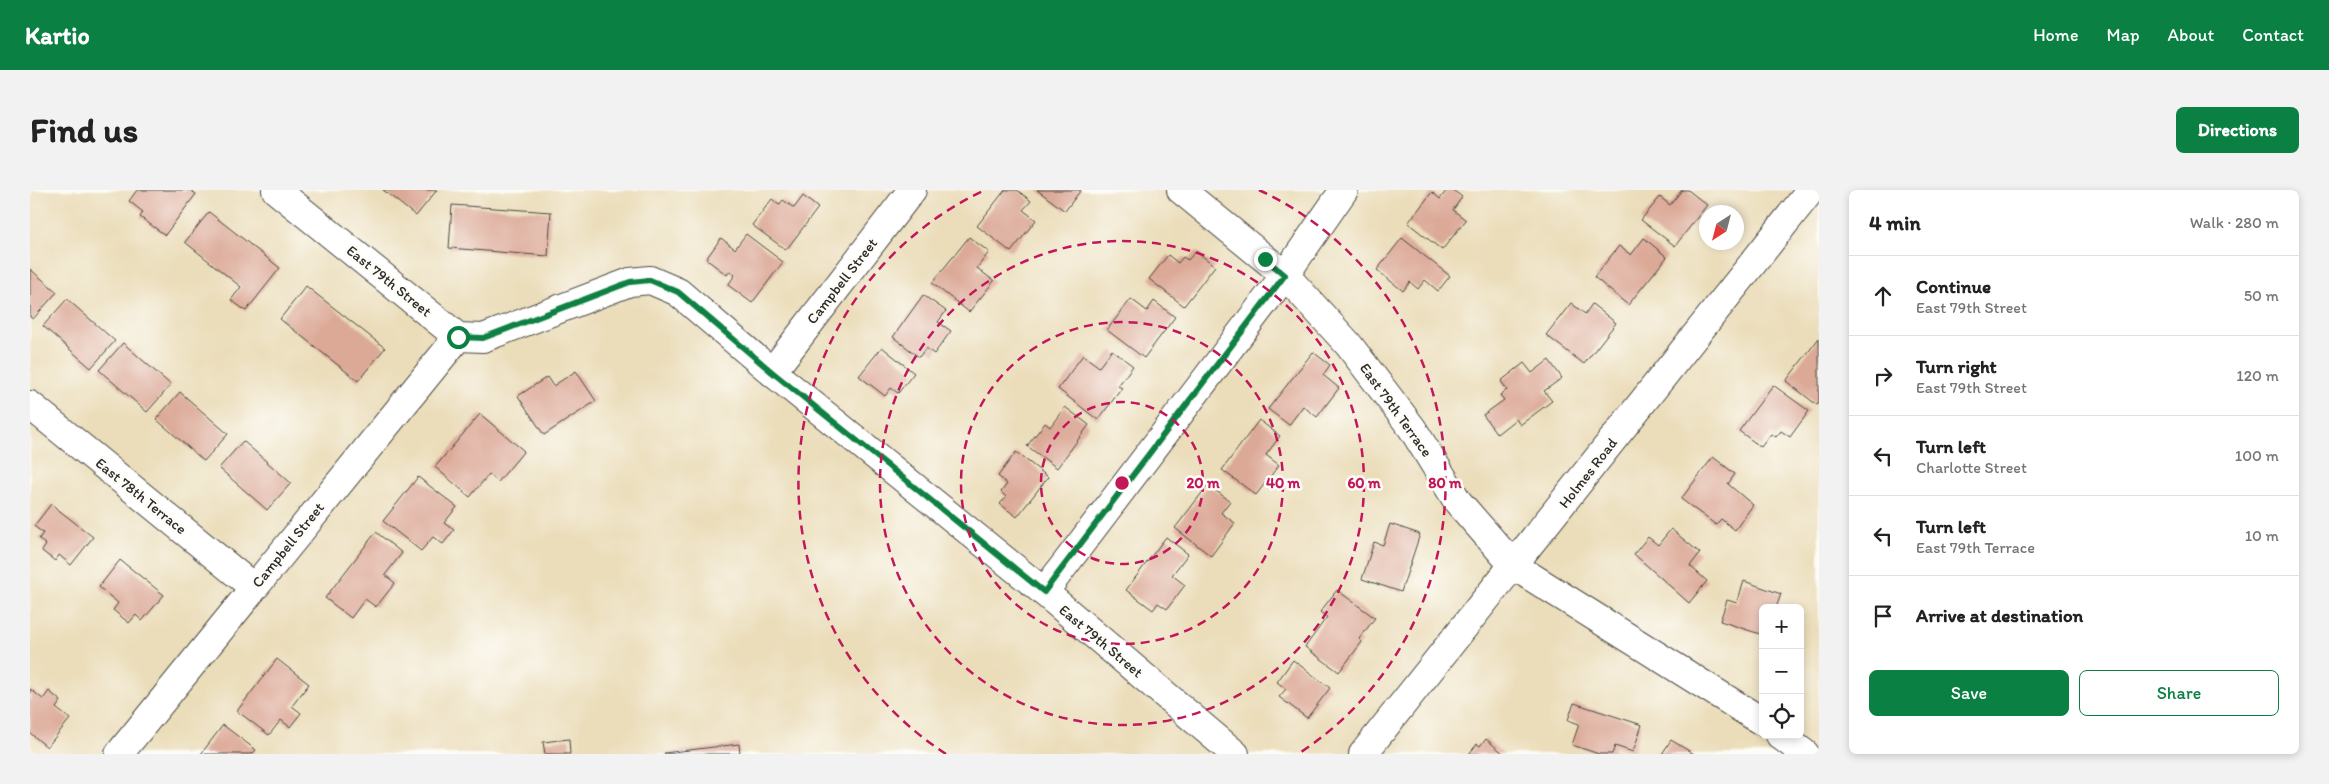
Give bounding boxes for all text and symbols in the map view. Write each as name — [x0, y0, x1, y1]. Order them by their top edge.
text: Kartio — [25, 21, 90, 50]
text: Home — [2033, 24, 2079, 46]
text: Map — [2107, 24, 2140, 46]
text: About — [2168, 24, 2214, 46]
text: Contact — [2242, 24, 2304, 46]
button: Directions — [2176, 107, 2299, 153]
text: Find us — [30, 109, 138, 151]
north arrow — [1699, 205, 1744, 250]
text: 4 min — [1869, 210, 1921, 235]
text: Walk · 280 m — [2190, 213, 2279, 232]
street label: Campbell Street — [803, 234, 881, 328]
street label: East 79th Street — [343, 241, 435, 321]
route end — [1254, 248, 1277, 271]
text: Continue — [1916, 275, 1991, 298]
icon: ahead — [1869, 282, 1897, 310]
text: 50 m — [2244, 286, 2279, 305]
text: East 79th Street — [1916, 298, 2027, 317]
route start — [447, 326, 470, 349]
text: Turn right — [1916, 355, 1997, 378]
street label: East 79th Terrace — [1356, 360, 1436, 460]
icon: right — [1869, 362, 1897, 390]
text: 120 m — [2236, 366, 2279, 385]
text: East 79th Street — [1916, 378, 2027, 397]
street label: Holmes Road — [1555, 434, 1622, 512]
text: Turn left — [1916, 435, 1986, 458]
icon: left — [1869, 442, 1897, 470]
text: 100 m — [2235, 446, 2279, 465]
street label: East 78th Terrace — [92, 454, 190, 538]
text: Charlotte Street — [1916, 458, 2027, 477]
centre of rings — [1113, 474, 1131, 492]
text: 20 m — [1186, 474, 1220, 492]
text: 40 m — [1266, 474, 1301, 492]
text: 60 m — [1347, 474, 1381, 492]
text: 80 m — [1428, 474, 1462, 492]
street label: Campbell Street — [248, 499, 328, 591]
text: Turn left — [1916, 515, 1986, 538]
icon: left — [1869, 522, 1897, 550]
text: 10 m — [2245, 526, 2279, 545]
text: East 79th Terrace — [1916, 538, 2035, 557]
street label: East 79th Street — [1055, 601, 1147, 682]
icon: arrive — [1869, 602, 1897, 630]
map controls — [1759, 604, 1804, 739]
button: + — [1759, 604, 1804, 649]
text: Arrive at destination — [1916, 604, 2083, 627]
button: − — [1759, 649, 1804, 694]
button: Save — [1869, 670, 2069, 716]
button: Share — [2079, 670, 2279, 716]
button: locate — [1759, 694, 1804, 739]

